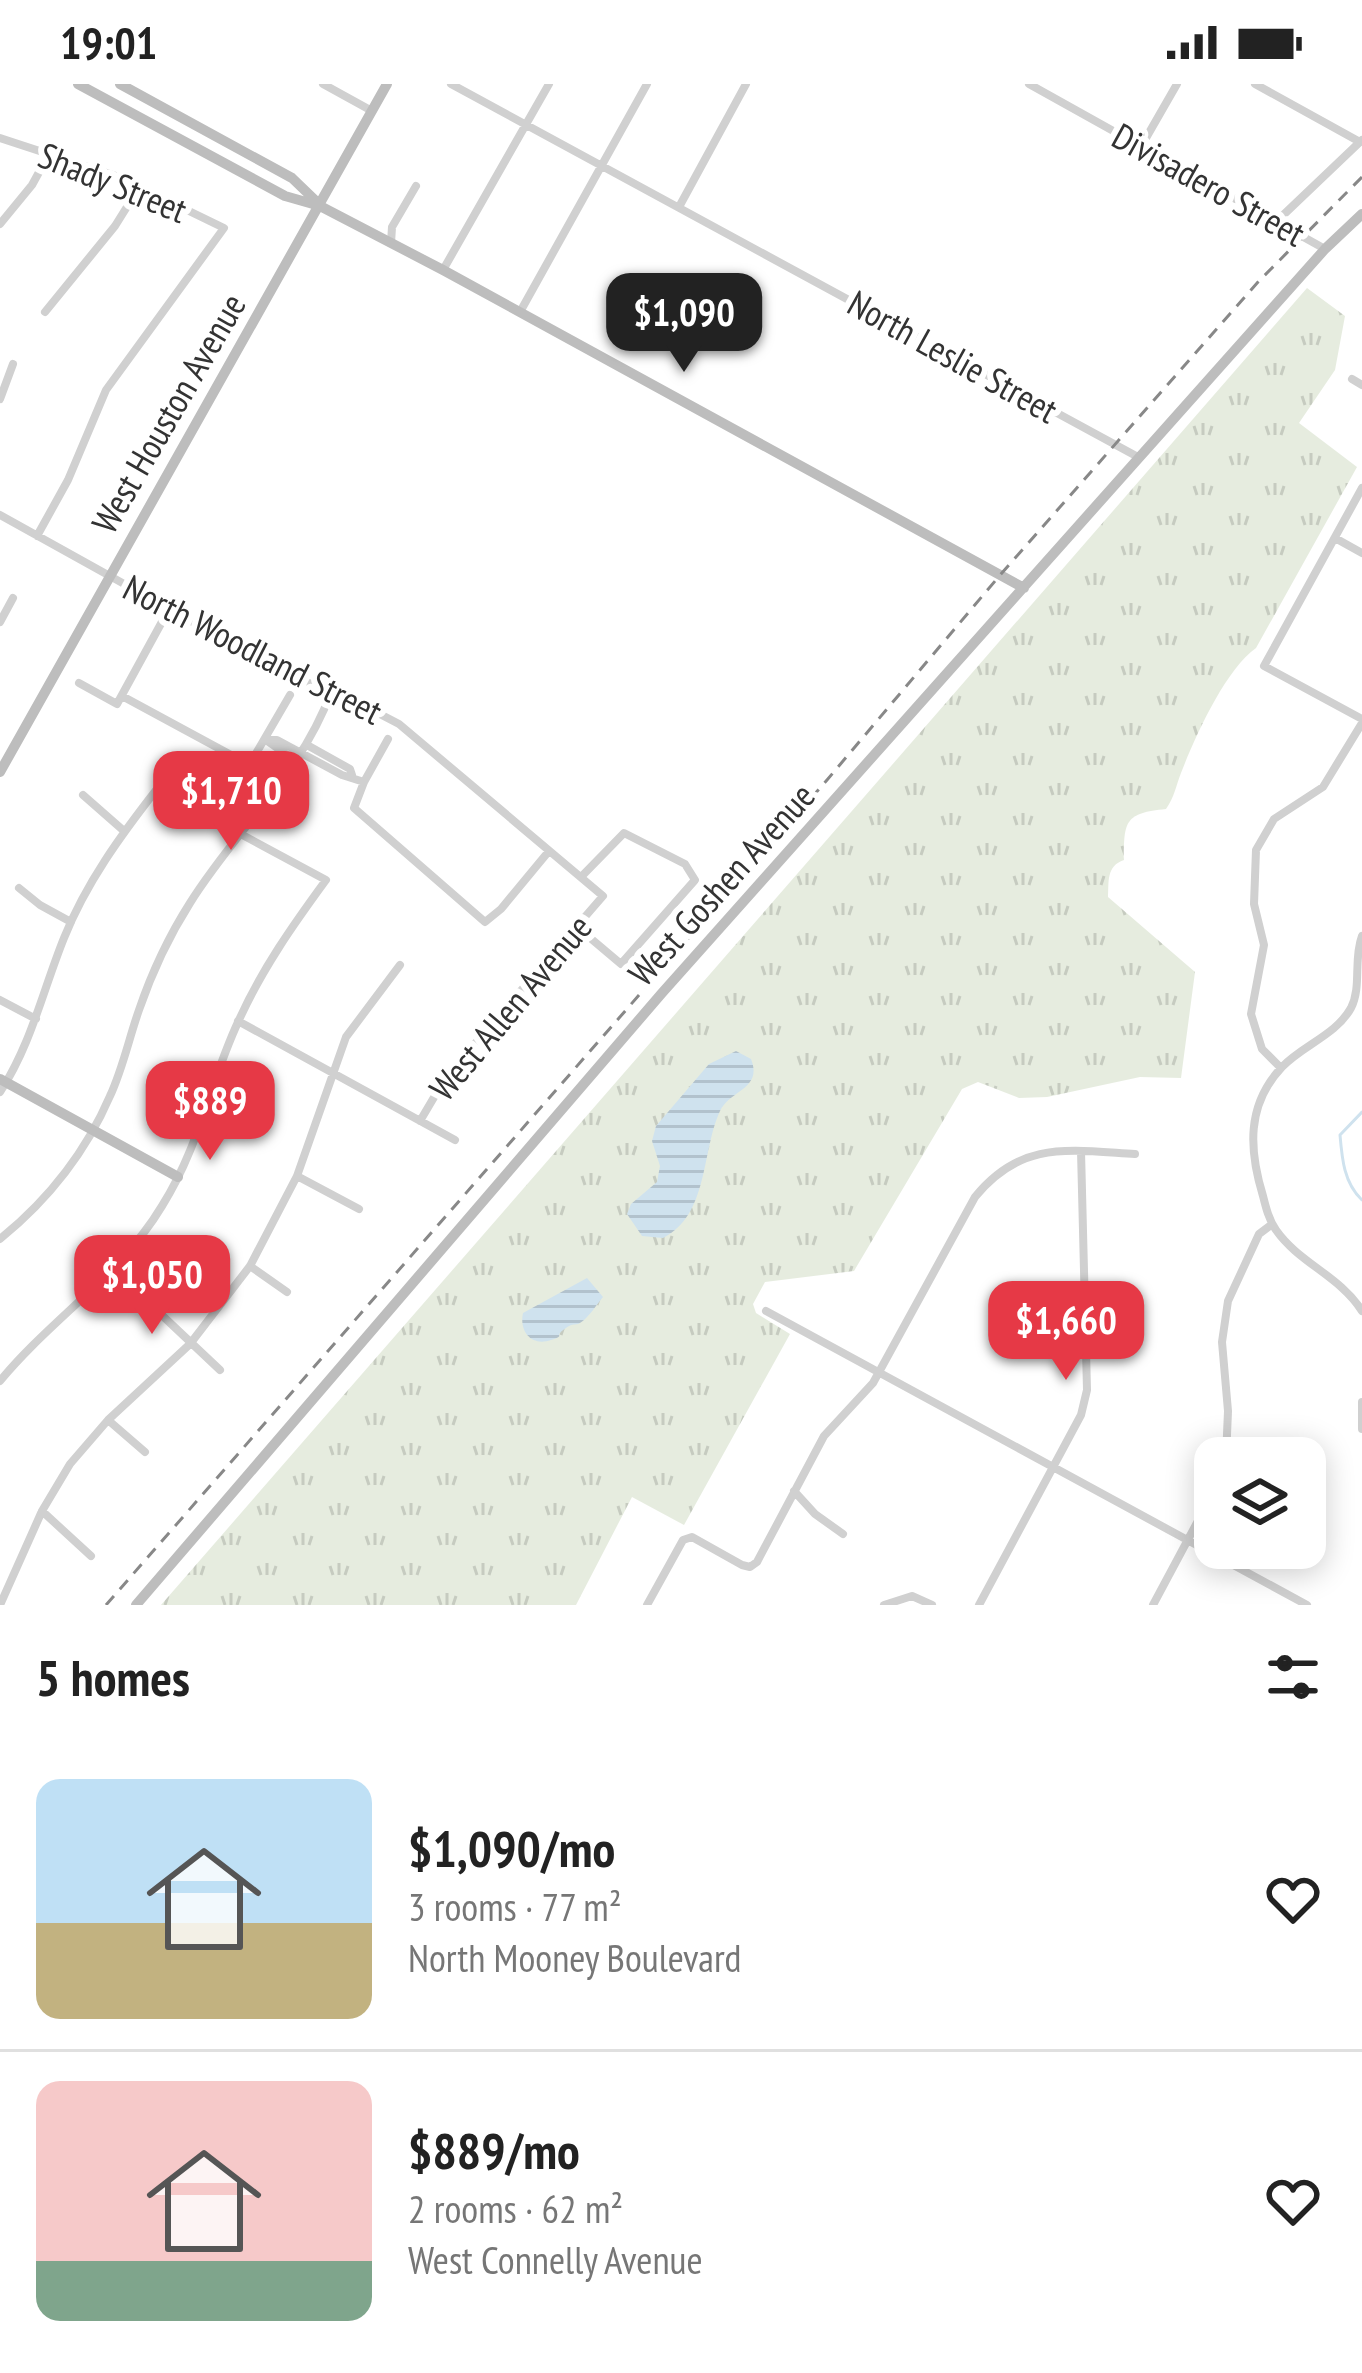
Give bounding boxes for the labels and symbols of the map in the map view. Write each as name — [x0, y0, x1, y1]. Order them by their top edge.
street label: Divisadero Street — [1104, 112, 1314, 256]
street label: Shady Street — [32, 131, 194, 233]
pin: $1,090 — [586, 273, 782, 375]
street label: North Leslie Street — [840, 279, 1066, 433]
street label: West Houston Avenue — [80, 285, 256, 541]
street label: North Woodland Street — [116, 564, 390, 735]
pin: $1,710 — [133, 751, 329, 853]
street label: West Goshen Avenue — [618, 773, 824, 995]
street label: West Allen Avenue — [418, 904, 602, 1110]
pin: $889 — [139, 1061, 281, 1163]
pin: $1,050 — [54, 1235, 250, 1337]
pin: $1,660 — [968, 1281, 1164, 1383]

